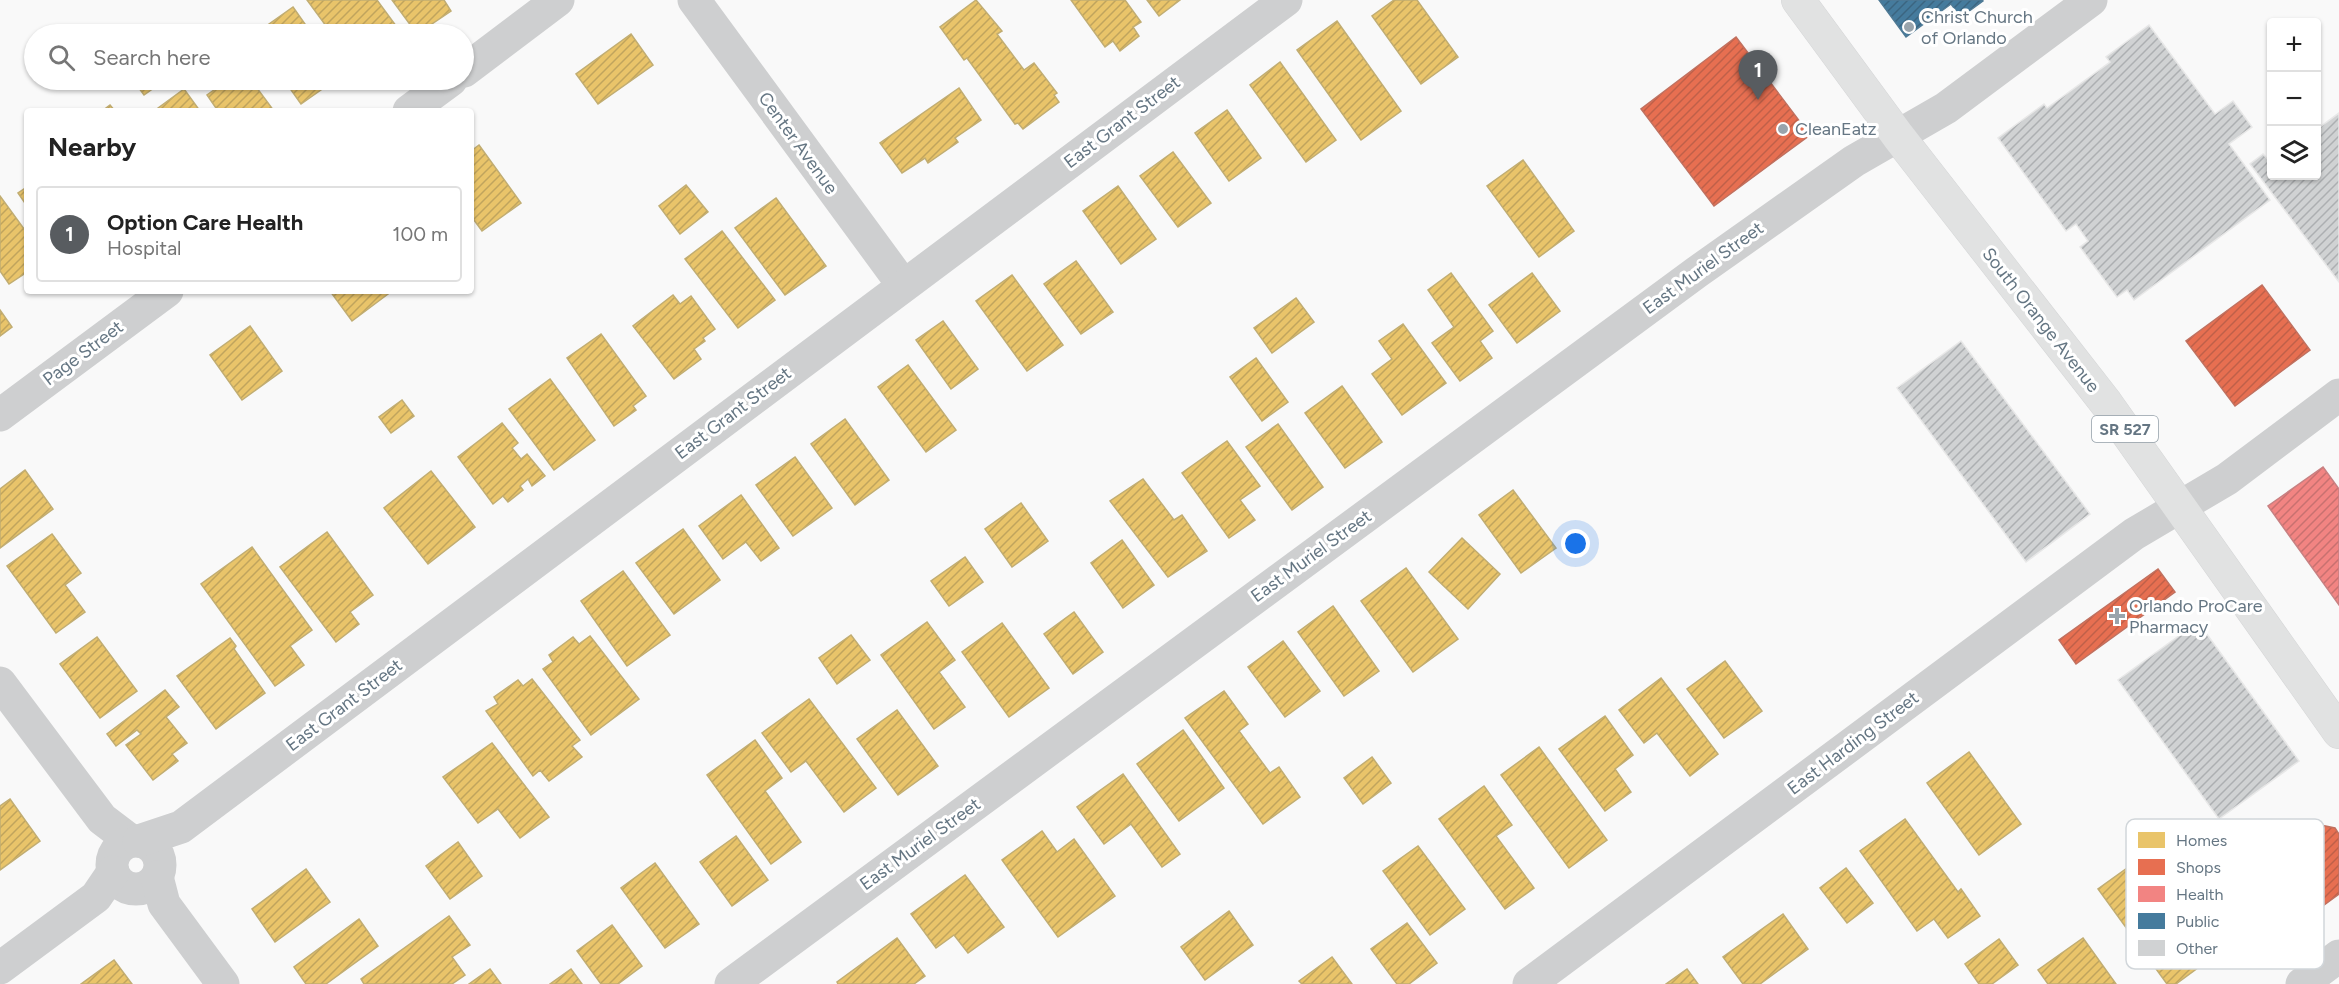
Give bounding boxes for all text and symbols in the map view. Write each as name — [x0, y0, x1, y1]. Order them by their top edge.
place label: Christ Church of Orlando — [1921, 6, 2033, 49]
map controls — [2267, 18, 2321, 180]
button: + — [2267, 18, 2321, 72]
marker: Christ Church of Orlando — [1902, 20, 1916, 34]
search box — [24, 24, 474, 90]
icon: search — [45, 41, 78, 74]
text: Search here — [93, 44, 211, 71]
pin: 1 — [1738, 51, 1778, 100]
street label: East Grant Street — [1059, 71, 1185, 173]
button: − — [2267, 72, 2321, 126]
street label: Center Avenue — [754, 88, 843, 198]
place label: CleanEatz — [1795, 118, 1877, 140]
marker: CleanEatz — [1776, 122, 1790, 136]
button: layers — [2267, 126, 2321, 180]
text: Nearby — [48, 131, 136, 163]
text: Option Care Health — [107, 209, 303, 236]
street label: East Muriel Street — [1638, 217, 1768, 319]
text: 1 — [65, 222, 74, 246]
text: 100 m — [392, 222, 448, 246]
text: Hospital — [107, 236, 182, 260]
street label: South Orange Avenue — [1978, 243, 2105, 397]
street label: Page Street — [39, 316, 128, 390]
street label: East Grant Street — [670, 362, 796, 464]
road number: SR 527 — [2092, 416, 2158, 442]
street label: East Muriel Street — [1246, 505, 1376, 607]
your location — [1561, 529, 1590, 558]
place label: Orlando ProCare Pharmacy — [2129, 595, 2263, 638]
marker: Orlando ProCare Pharmacy — [2110, 609, 2124, 623]
street label: East Grant Street — [281, 654, 407, 756]
street label: East Harding Street — [1783, 686, 1923, 799]
street label: East Muriel Street — [855, 793, 985, 895]
legend — [2126, 819, 2324, 969]
text: Homes — [2176, 831, 2227, 850]
text: Shops — [2176, 858, 2221, 877]
text: Health — [2176, 885, 2223, 904]
text: Public — [2176, 912, 2220, 931]
text: Other — [2176, 939, 2218, 958]

